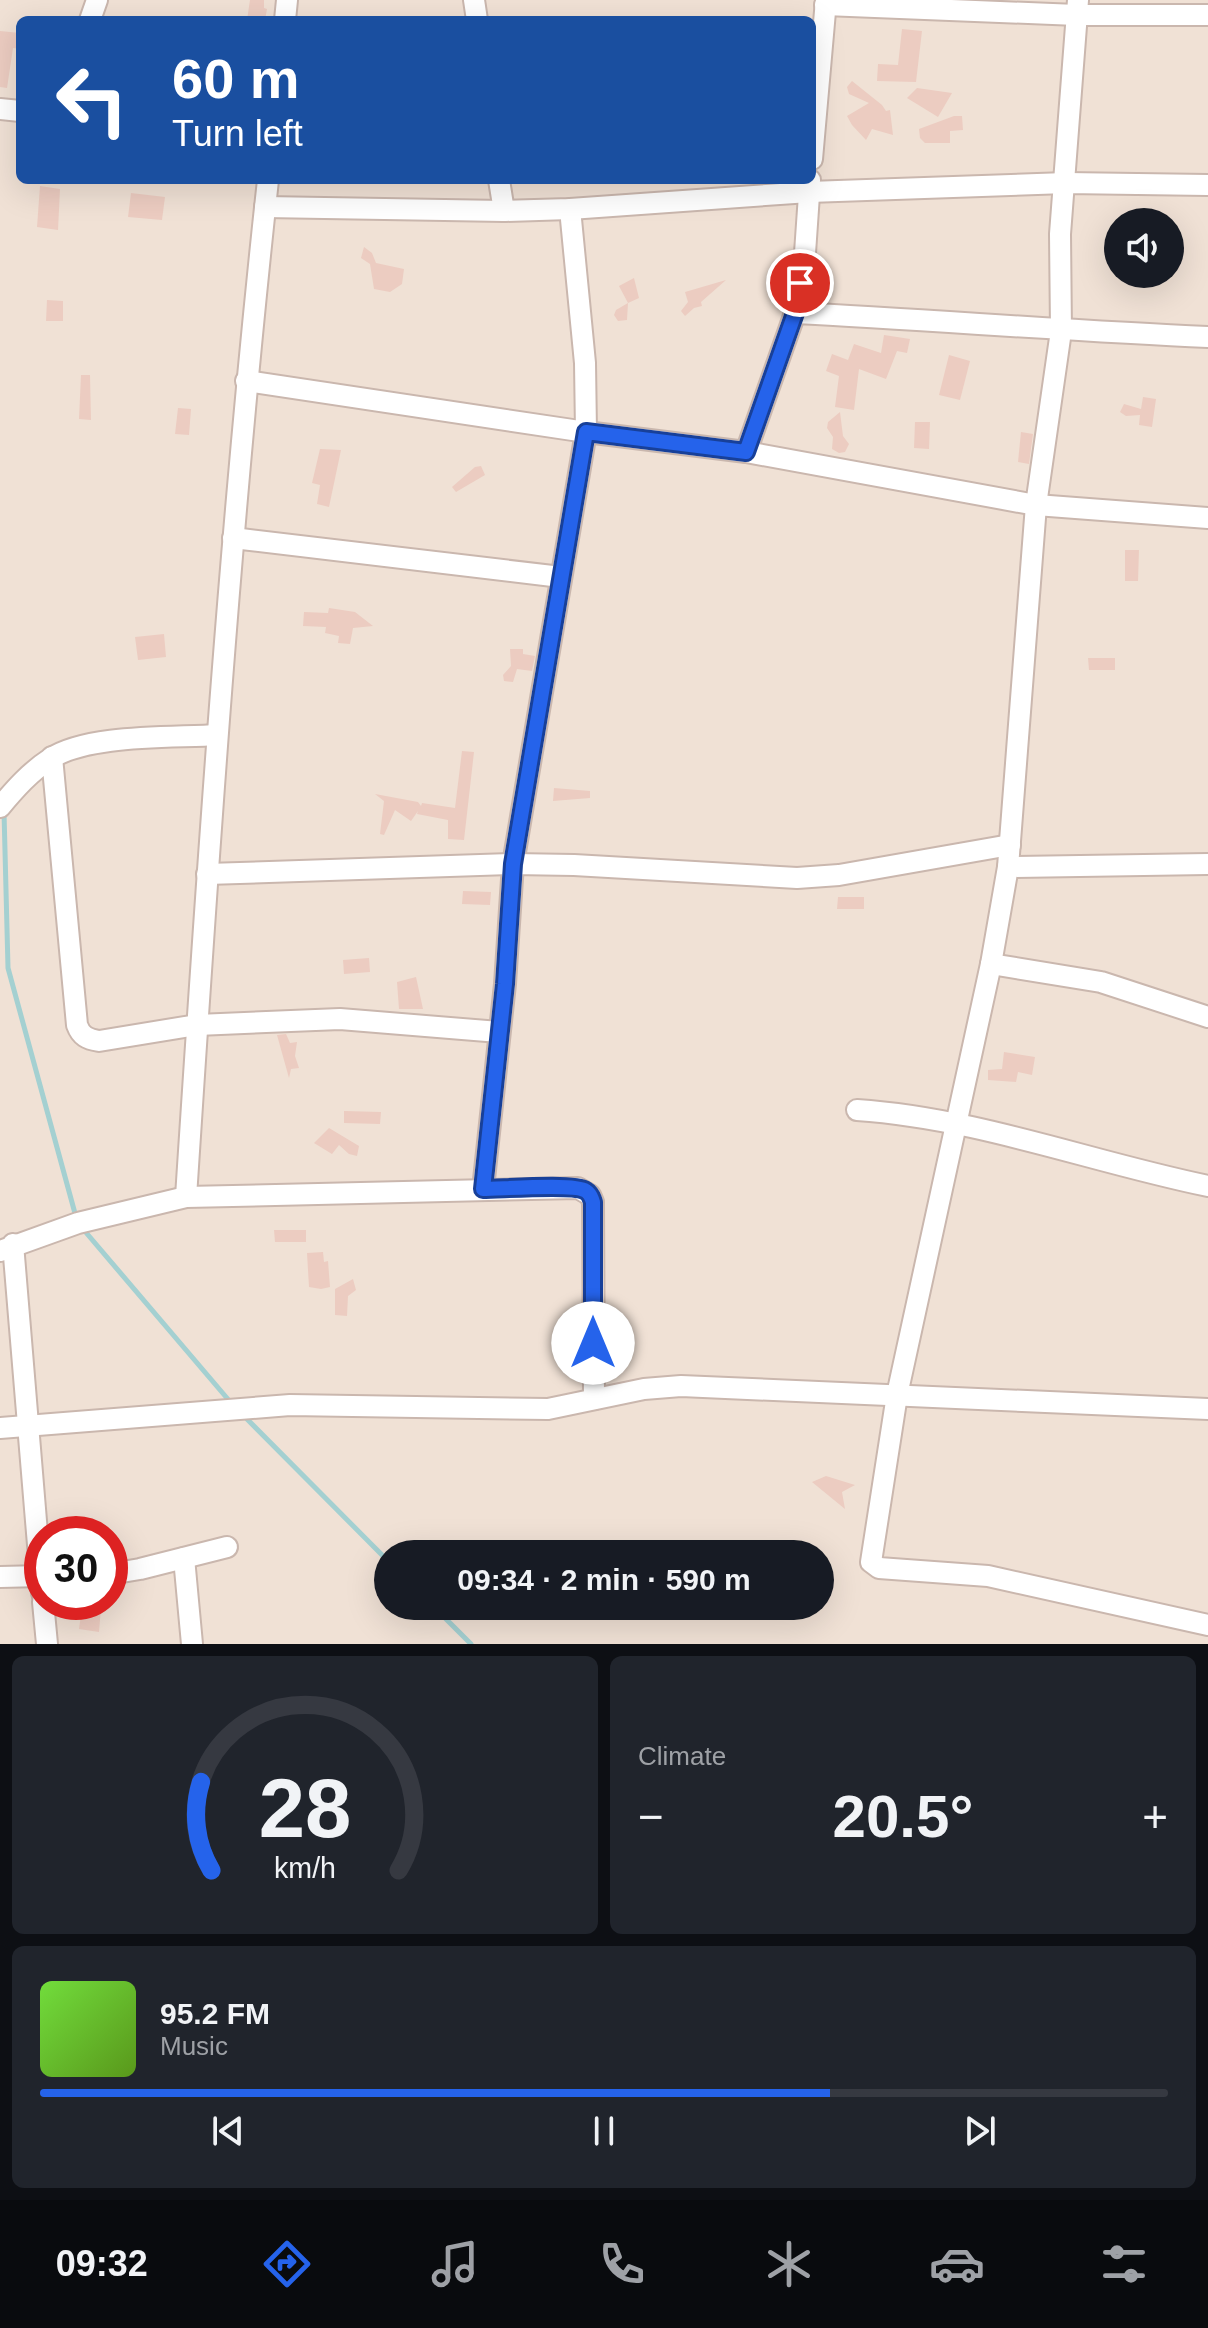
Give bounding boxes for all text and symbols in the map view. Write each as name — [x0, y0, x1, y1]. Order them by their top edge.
text: 60 m — [172, 47, 300, 110]
icon: left — [40, 48, 144, 152]
text: Turn left — [172, 113, 303, 154]
map controls — [1104, 208, 1184, 288]
button: sound — [1104, 208, 1184, 288]
pin — [766, 249, 834, 317]
icon: arrive — [778, 261, 822, 305]
position arrow — [551, 1301, 635, 1385]
speed limit sign: 30 — [24, 1516, 128, 1620]
text: 09:34 · 2 min · 590 m — [457, 1563, 751, 1596]
text: Climate — [638, 1741, 726, 1771]
text: 28 — [259, 1762, 351, 1855]
text: 20.5° — [833, 1783, 973, 1850]
text: − — [638, 1792, 664, 1841]
text: + — [1142, 1792, 1168, 1841]
text: km/h — [274, 1852, 336, 1884]
text: 95.2 FM — [160, 1997, 270, 2030]
text: Music — [160, 2031, 228, 2061]
icon: previous — [206, 2109, 250, 2153]
icon: pause — [582, 2109, 626, 2153]
icon: next — [958, 2109, 1002, 2153]
icon: directions — [259, 2236, 315, 2292]
icon: music — [427, 2236, 483, 2292]
icon: phone — [594, 2236, 650, 2292]
icon: climate — [761, 2236, 817, 2292]
icon: car — [929, 2236, 985, 2292]
icon: filters — [1096, 2236, 1152, 2292]
text: 09:32 — [56, 2243, 148, 2284]

